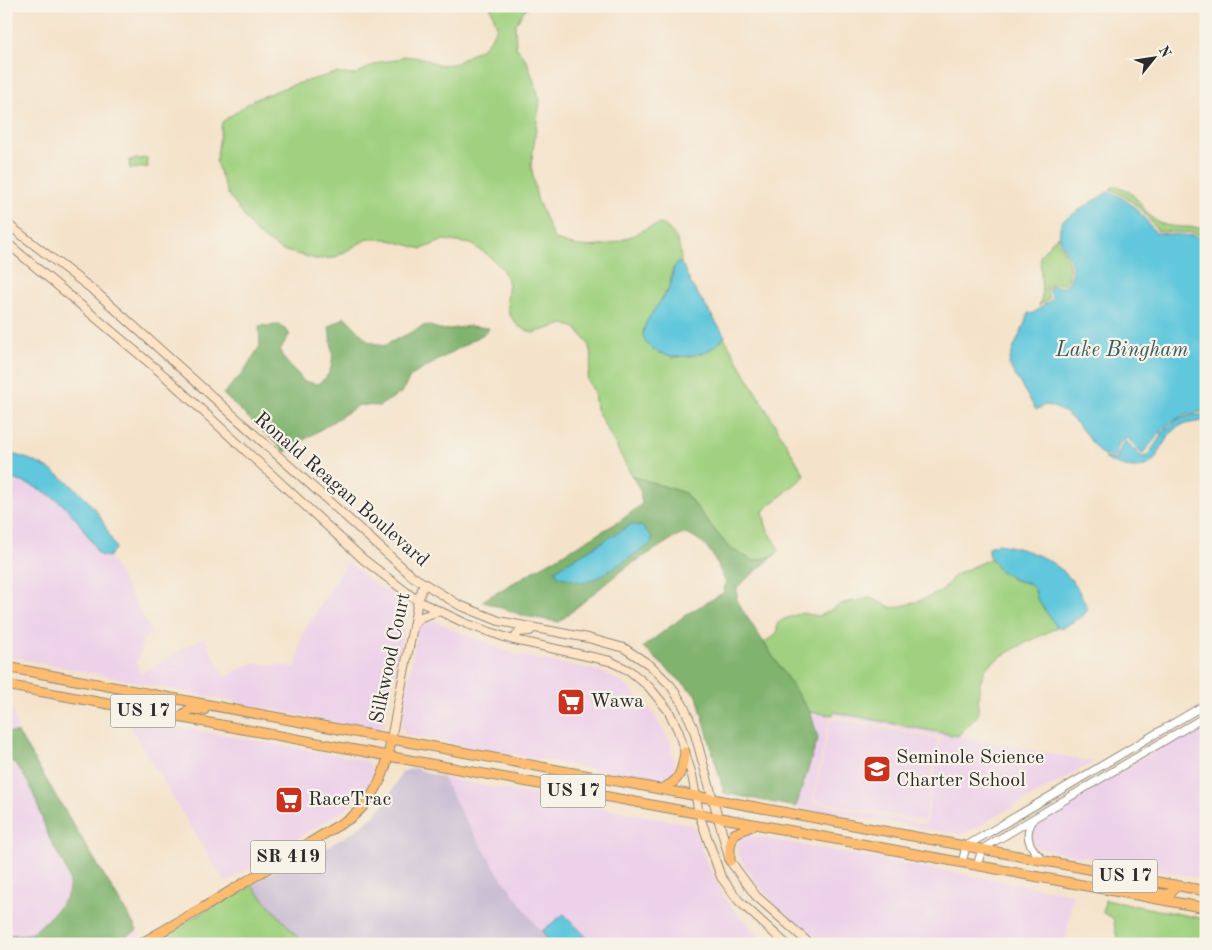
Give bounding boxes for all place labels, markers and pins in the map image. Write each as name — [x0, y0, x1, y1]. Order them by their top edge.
supermarket icon: Wawa — [556, 687, 586, 717]
place label: Wawa — [590, 692, 644, 712]
place label: Seminole Science Charter School — [896, 748, 1044, 791]
school or university icon: Seminole Science Charter School — [862, 754, 892, 784]
supermarket icon: RaceTrac — [274, 785, 304, 815]
place label: RaceTrac — [308, 790, 391, 810]

